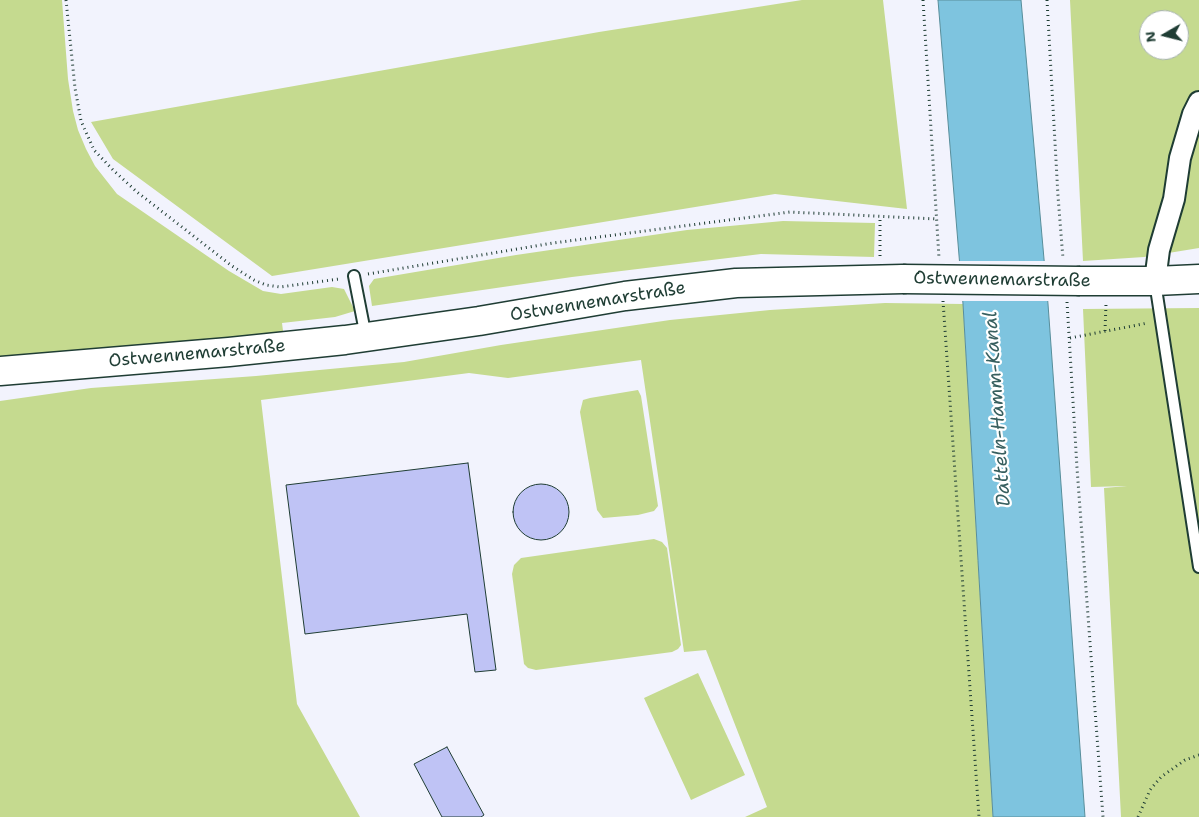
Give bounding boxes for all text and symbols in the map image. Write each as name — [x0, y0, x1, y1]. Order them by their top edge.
north arrow — [1139, 10, 1189, 60]
text: N — [1140, 30, 1160, 44]
street label: Ostwennemarstraße — [913, 268, 1091, 292]
street label: Ostwennemarstraße — [509, 277, 687, 327]
water label: Datteln-Hamm-Kanal — [980, 311, 1016, 507]
street label: Ostwennemarstraße — [108, 336, 286, 372]

